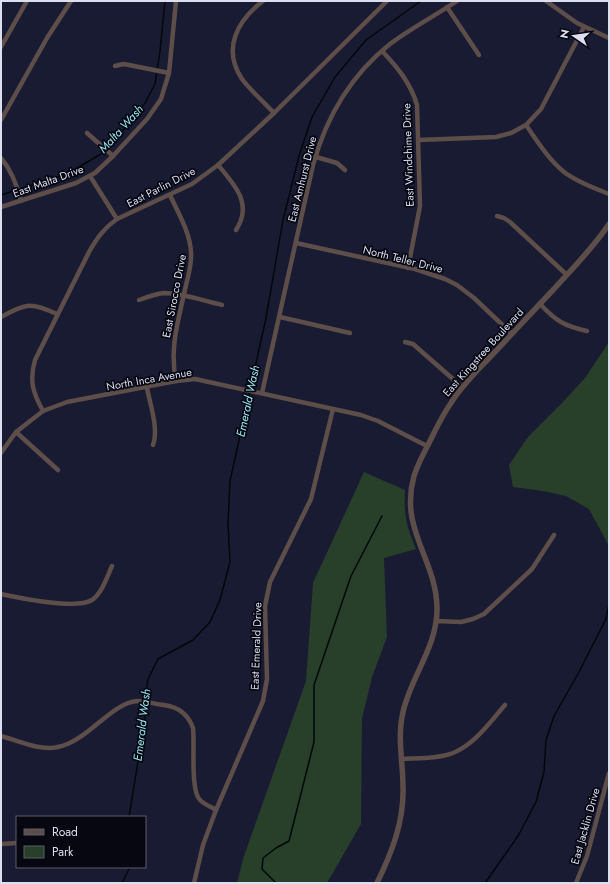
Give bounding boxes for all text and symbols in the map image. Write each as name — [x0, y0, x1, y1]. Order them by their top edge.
north arrow — [554, 16, 594, 56]
text: N — [555, 28, 573, 40]
water label: Malta Wash — [94, 101, 148, 157]
street label: East Windchime Drive — [398, 103, 418, 207]
street label: East Amhurst Drive — [284, 134, 320, 223]
street label: East Malta Drive — [10, 161, 86, 201]
street label: East Parlin Drive — [124, 163, 199, 211]
street label: North Teller Drive — [361, 241, 445, 277]
street label: East Sirocco Drive — [158, 253, 190, 339]
street label: East Kingstree Boulevard — [439, 304, 527, 400]
street label: North Inca Avenue — [105, 364, 193, 394]
water label: Emerald Wash — [232, 364, 264, 438]
street label: East Emerald Drive — [246, 602, 266, 690]
water label: Emerald Wash — [129, 688, 155, 762]
street label: East Jacklin Drive — [566, 786, 604, 866]
legend — [16, 816, 146, 868]
text: Road — [52, 823, 78, 841]
text: Park — [52, 843, 74, 861]

